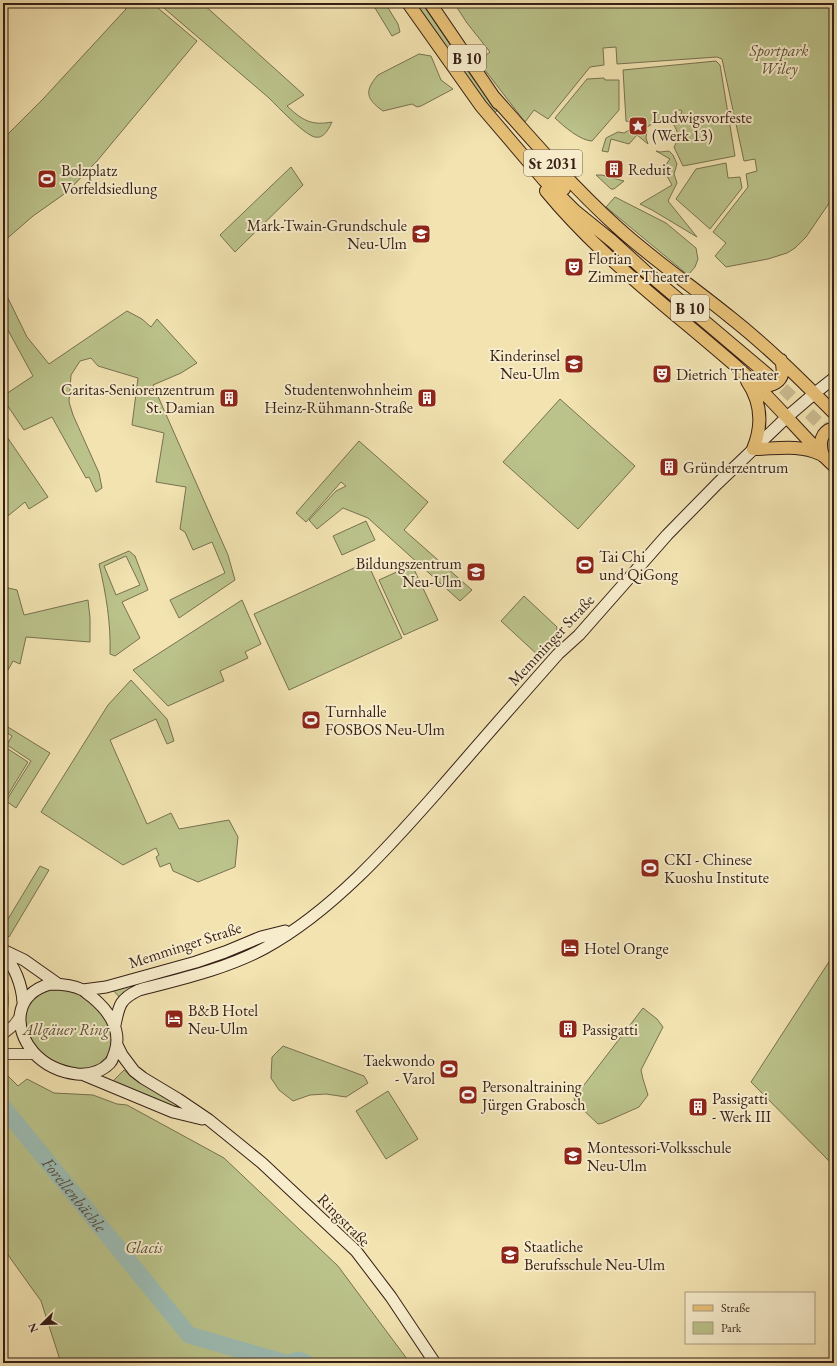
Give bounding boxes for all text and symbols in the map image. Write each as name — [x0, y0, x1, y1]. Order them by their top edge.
park label: Sportpark Wiley — [748, 40, 809, 79]
road number: B 10 — [448, 45, 486, 71]
place label: Ludwigsvorfeste (Werk 13) — [652, 107, 752, 146]
place icon: Ludwigsvorfeste (Werk 13) — [627, 115, 649, 137]
road number: St 2031 — [524, 150, 582, 176]
building icon: Reduit — [603, 158, 625, 180]
place label: Reduit — [628, 159, 671, 180]
place label: Bolzplatz Vorfeldsiedlung — [61, 160, 158, 199]
sports icon: Bolzplatz Vorfeldsiedlung — [36, 168, 58, 190]
place label: Mark-Twain-Grundschule Neu-Ulm — [247, 215, 408, 254]
school or university icon: Mark-Twain-Grundschule Neu-Ulm — [410, 223, 432, 245]
place label: Florian Zimmer Theater — [588, 248, 690, 287]
theatre icon: Florian Zimmer Theater — [563, 256, 585, 278]
road number: B 10 — [671, 295, 709, 321]
place label: Kinderinsel Neu-Ulm — [489, 345, 561, 384]
school or university icon: Kinderinsel Neu-Ulm — [563, 353, 585, 375]
theatre icon: Dietrich Theater — [651, 363, 673, 385]
place label: Dietrich Theater — [676, 364, 779, 385]
place label: Caritas-Seniorenzentrum St. Damian — [61, 379, 216, 418]
place label: Studentenwohnheim Heinz-Rühmann-Straße — [264, 379, 414, 418]
building icon: Caritas-Seniorenzentrum St. Damian — [218, 387, 240, 409]
building icon: Studentenwohnheim Heinz-Rühmann-Straße — [416, 387, 438, 409]
building icon: Gründerzentrum — [658, 456, 680, 478]
place label: Gründerzentrum — [683, 457, 789, 478]
place label: Tai Chi und QiGong — [599, 546, 679, 585]
place label: Bildungszentrum Neu-Ulm — [356, 553, 463, 592]
sports icon: Tai Chi und QiGong — [574, 554, 596, 576]
school or university icon: Bildungszentrum Neu-Ulm — [465, 561, 487, 583]
street label: Memminger Straße — [503, 590, 599, 690]
place label: Turnhalle FOSBOS Neu-Ulm — [325, 701, 445, 740]
sports icon: Turnhalle FOSBOS Neu-Ulm — [300, 709, 322, 731]
place label: CKI - Chinese Kuoshu Institute — [664, 849, 769, 888]
sports icon: CKI - Chinese Kuoshu Institute — [639, 857, 661, 879]
street label: Memminger Straße — [126, 917, 244, 973]
hotel icon: Hotel Orange — [559, 937, 581, 959]
place label: Hotel Orange — [584, 938, 669, 959]
place label: B&B Hotel Neu-Ulm — [188, 1000, 258, 1039]
hotel icon: B&B Hotel Neu-Ulm — [163, 1008, 185, 1030]
building icon: Passigatti — [557, 1018, 579, 1040]
park label: Allgäuer Ring — [22, 1019, 111, 1040]
place label: Passigatti — [582, 1019, 638, 1040]
place label: Taekwondo - Varol — [363, 1050, 435, 1089]
sports icon: Taekwondo - Varol — [438, 1058, 460, 1080]
place label: Personaltraining Jürgen Grabosch — [480, 1076, 586, 1115]
sports icon: Personaltraining Jürgen Grabosch — [457, 1084, 479, 1106]
place label: Passigatti - Werk III — [712, 1088, 772, 1127]
building icon: Passigatti - Werk III — [687, 1096, 709, 1118]
place label: Montessori-Volksschule Neu-Ulm — [587, 1137, 731, 1176]
school or university icon: Montessori-Volksschule Neu-Ulm — [562, 1145, 584, 1167]
water label: Forellenbächle — [37, 1152, 112, 1237]
street label: Ringstraße — [313, 1189, 375, 1251]
place label: Staatliche Berufsschule Neu-Ulm — [524, 1236, 666, 1275]
park label: Glacis — [125, 1237, 163, 1258]
school or university icon: Staatliche Berufsschule Neu-Ulm — [499, 1244, 521, 1266]
legend — [685, 1292, 815, 1344]
text: Straße — [721, 1300, 750, 1316]
north arrow — [22, 1304, 62, 1344]
text: Park — [721, 1320, 742, 1336]
text: N — [25, 1321, 41, 1335]

